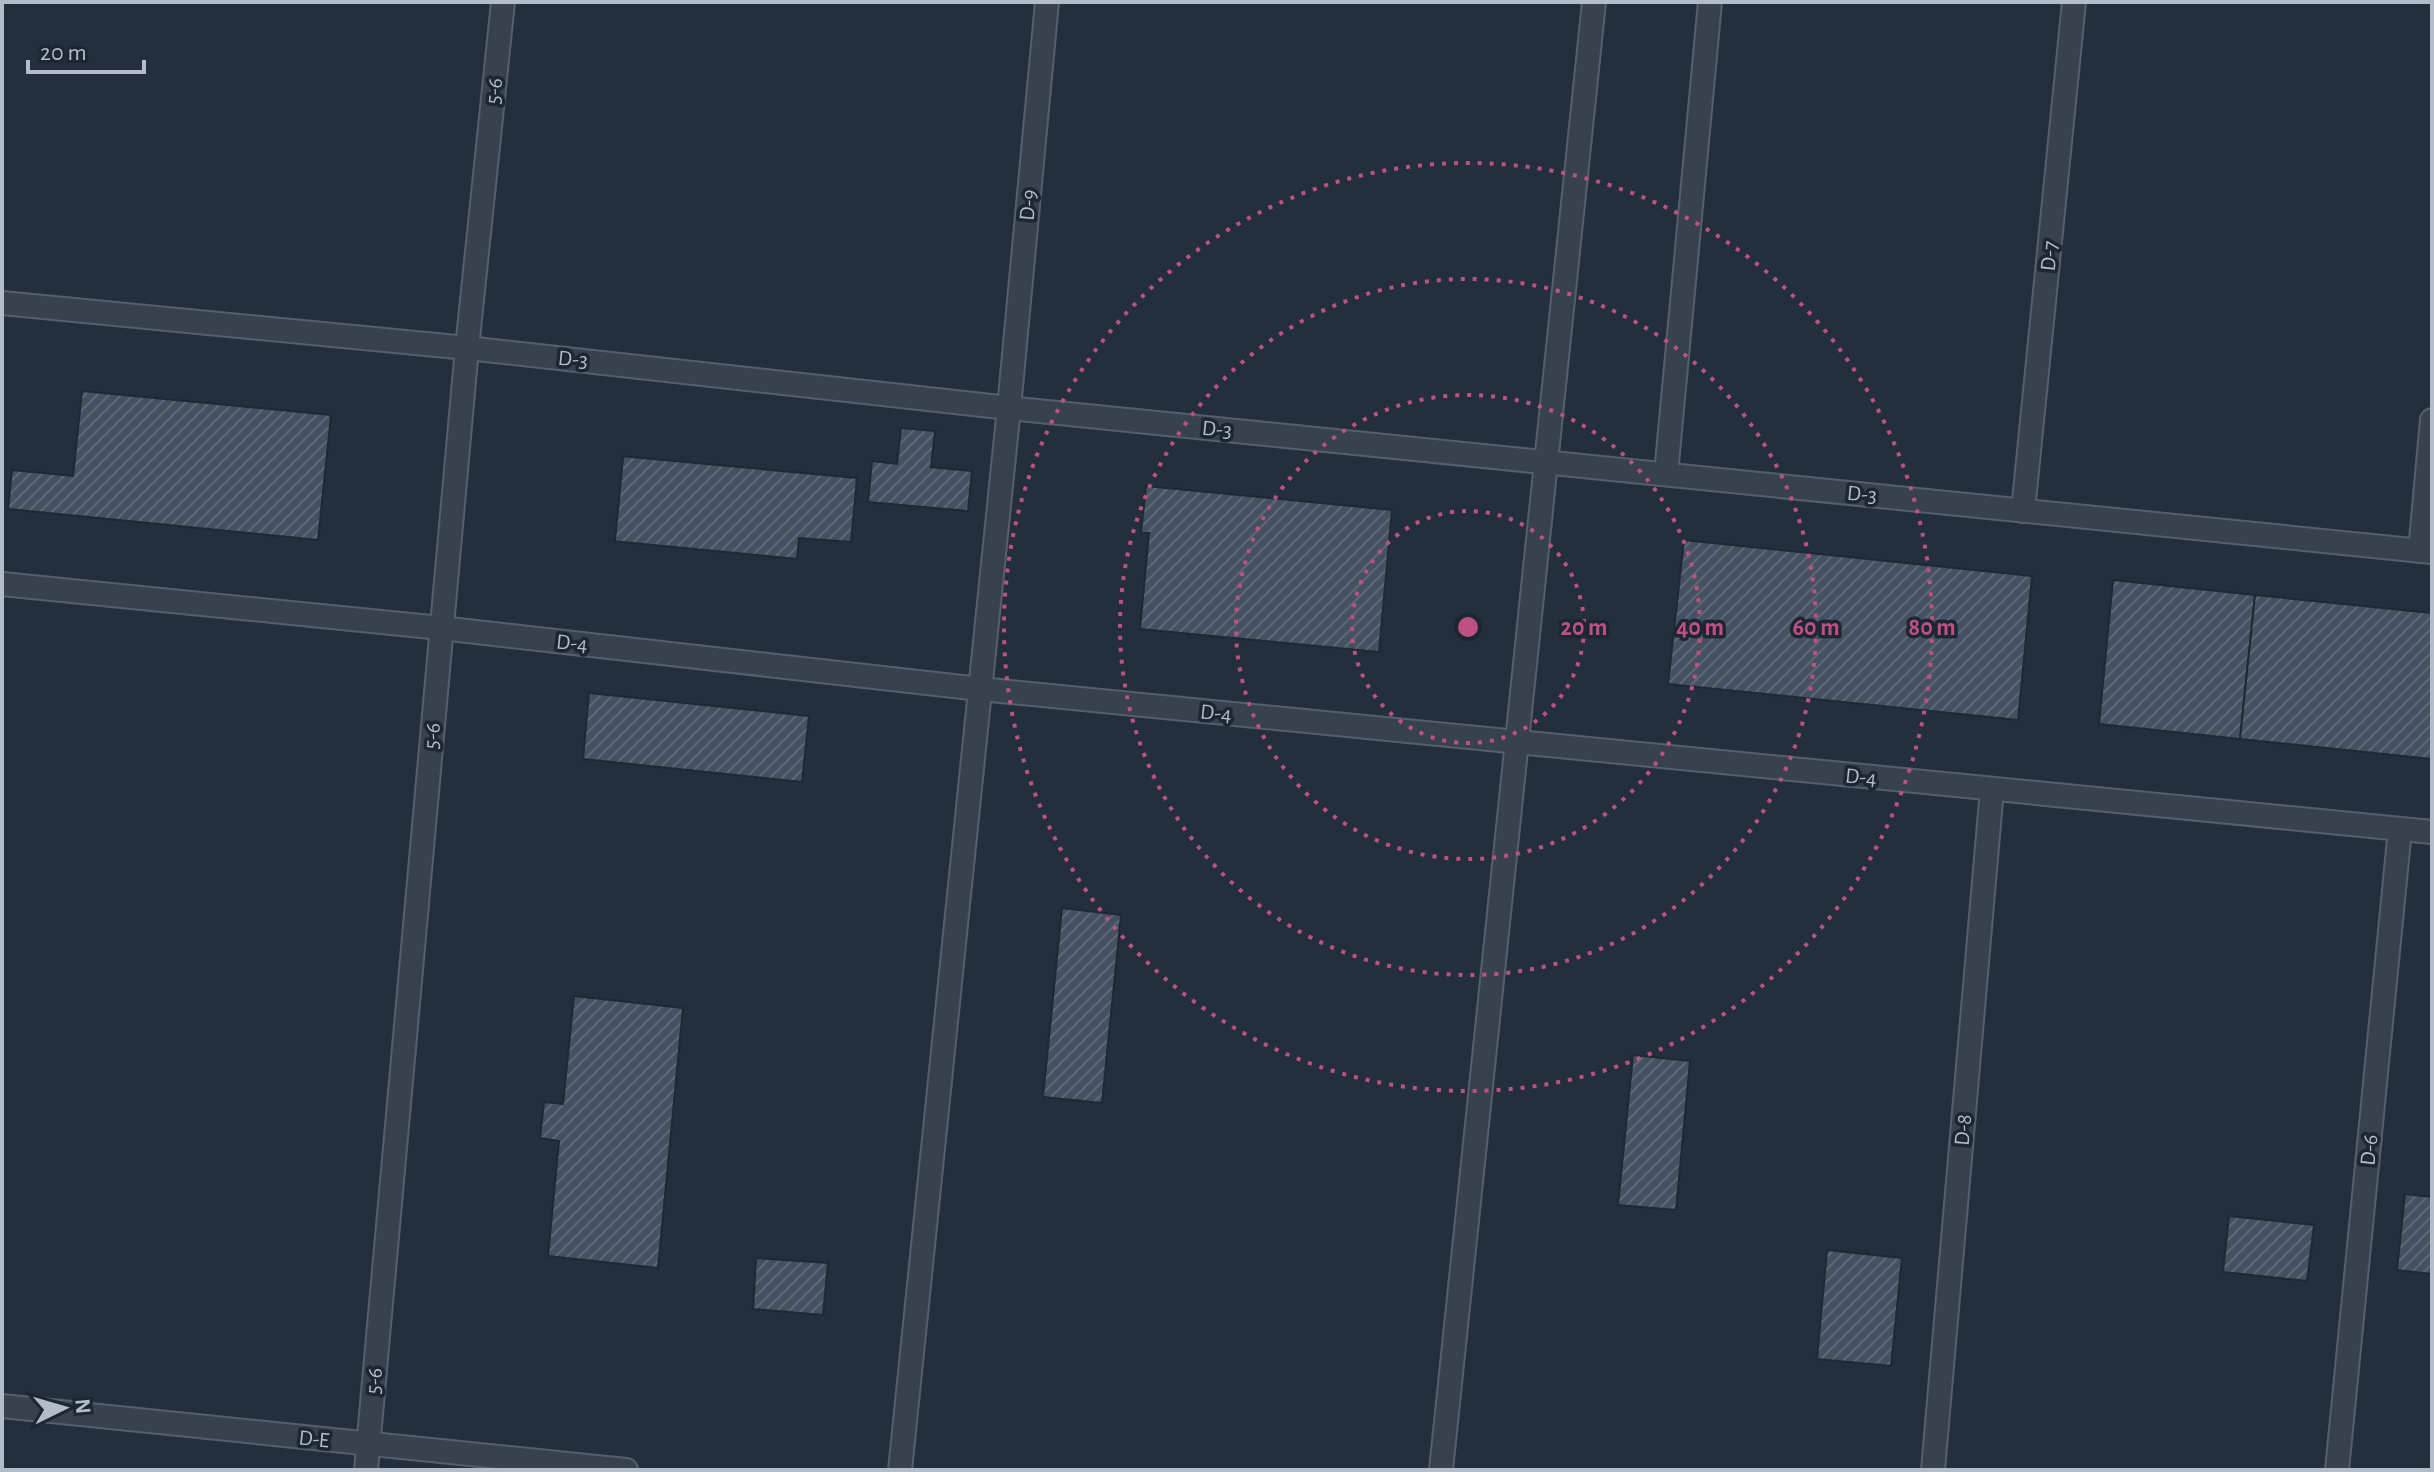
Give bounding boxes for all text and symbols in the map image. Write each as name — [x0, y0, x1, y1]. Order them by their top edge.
scale bar — [28, 24, 144, 74]
text: 20 m — [40, 41, 87, 65]
street label: 5-6 — [482, 77, 506, 105]
street label: D-9 — [1016, 188, 1040, 222]
street label: D-7 — [2036, 240, 2062, 272]
street label: D-3 — [557, 346, 589, 372]
street label: D-3 — [1201, 416, 1233, 442]
street label: D-3 — [1846, 481, 1878, 507]
centre of rings — [1454, 613, 1482, 641]
text: 20 m — [1561, 616, 1607, 640]
text: 40 m — [1676, 616, 1724, 640]
text: 60 m — [1792, 616, 1840, 640]
text: 80 m — [1908, 616, 1956, 640]
street label: D-4 — [555, 630, 589, 656]
street label: D-4 — [1199, 700, 1233, 726]
street label: 5-6 — [420, 722, 444, 750]
street label: D-4 — [1844, 764, 1878, 790]
street label: D-8 — [1951, 1113, 1975, 1147]
street label: D-6 — [2356, 1133, 2382, 1167]
street label: 5-6 — [362, 1367, 386, 1395]
north arrow — [24, 1368, 104, 1448]
text: N — [71, 1398, 95, 1415]
street label: D-E — [297, 1426, 331, 1452]

